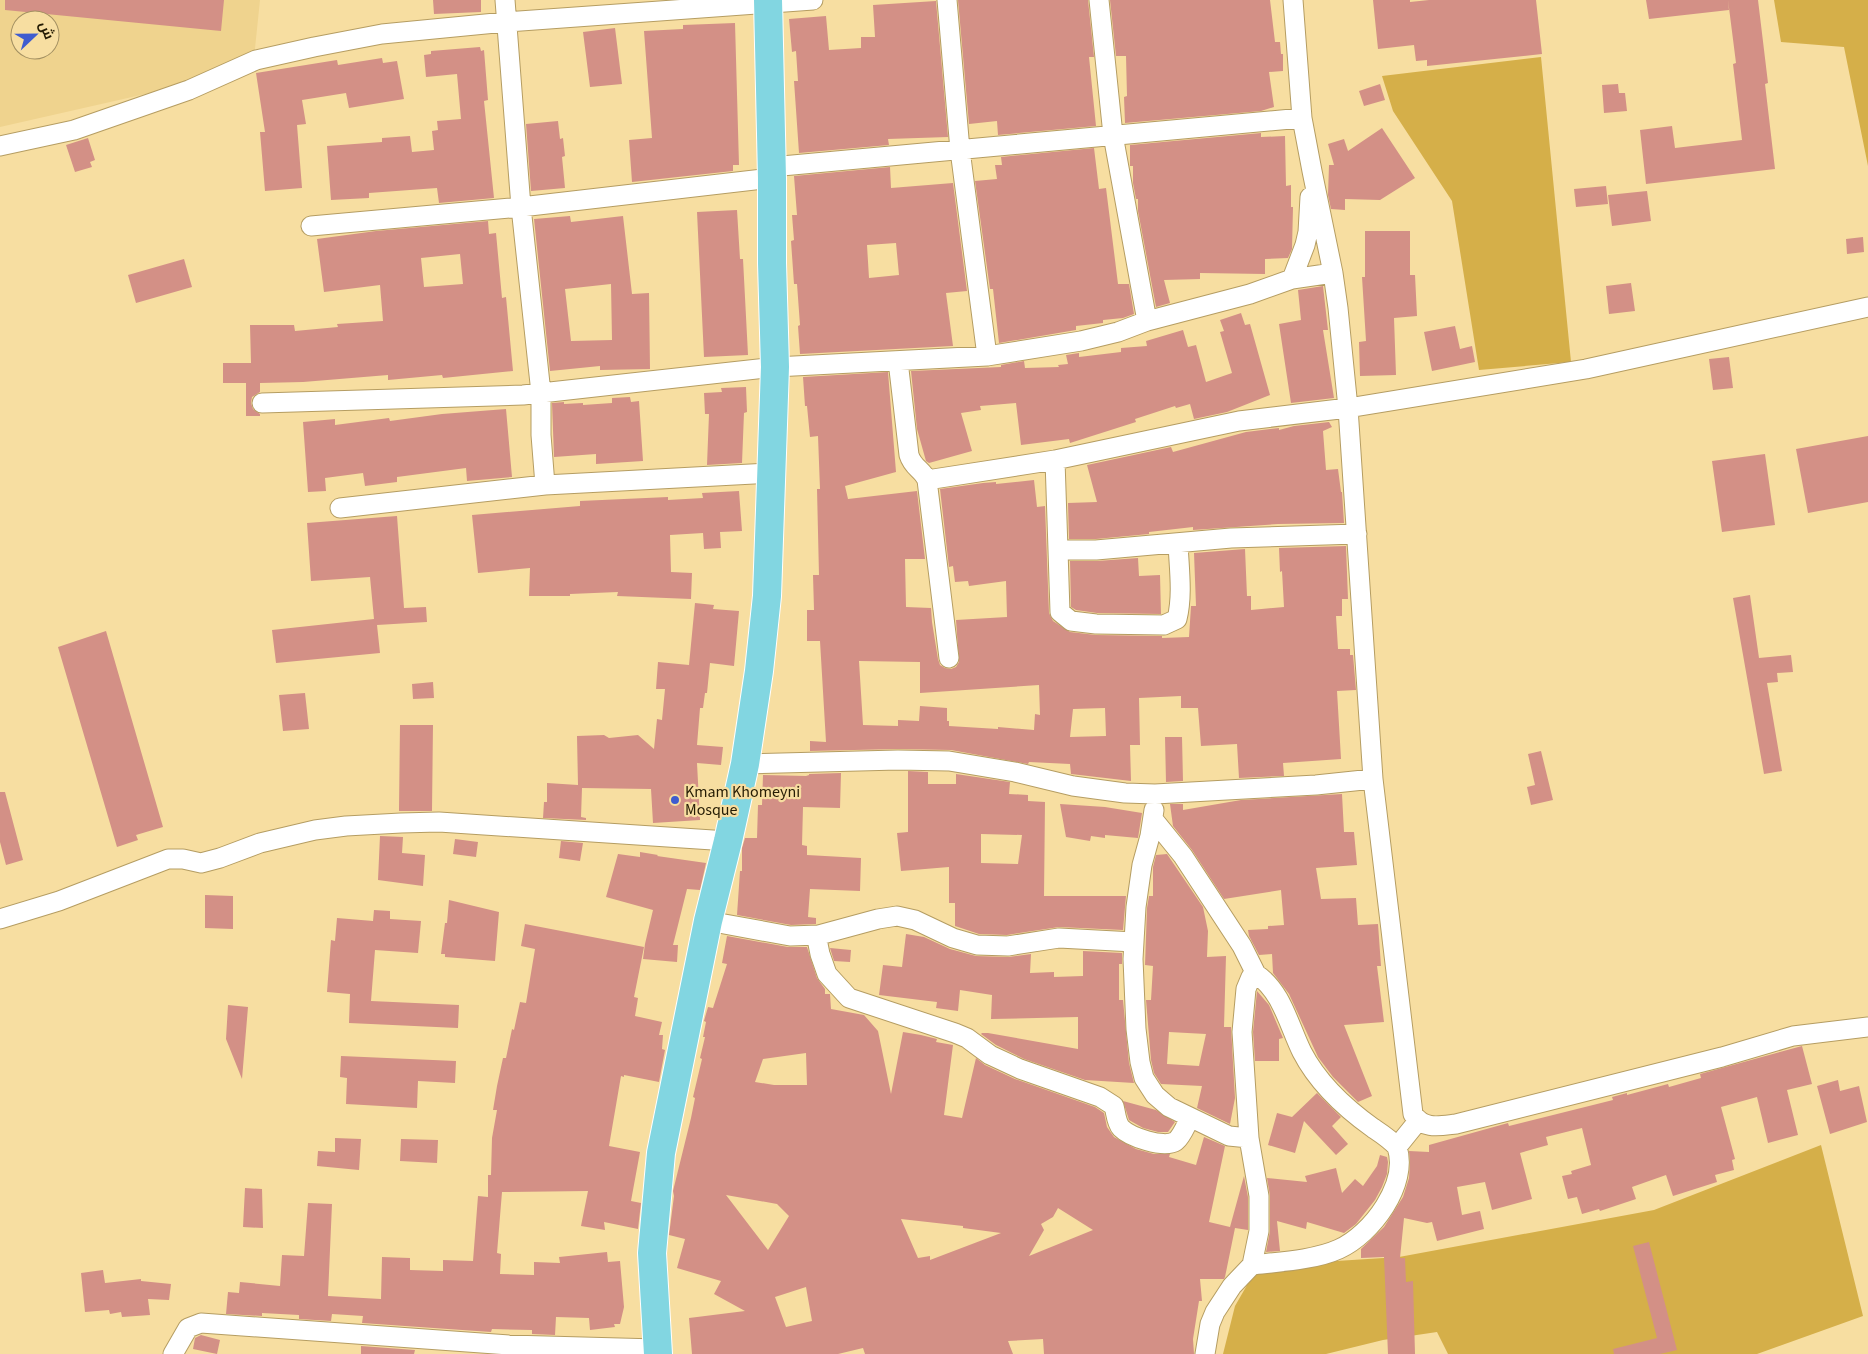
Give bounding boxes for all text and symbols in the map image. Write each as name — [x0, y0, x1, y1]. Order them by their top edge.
north arrow — [10, 10, 60, 60]
text: ش — [33, 18, 59, 43]
place label: Kmam Khomeyni Mosque — [685, 781, 800, 821]
marker: Kmam Khomeyni Mosque — [669, 794, 681, 806]

